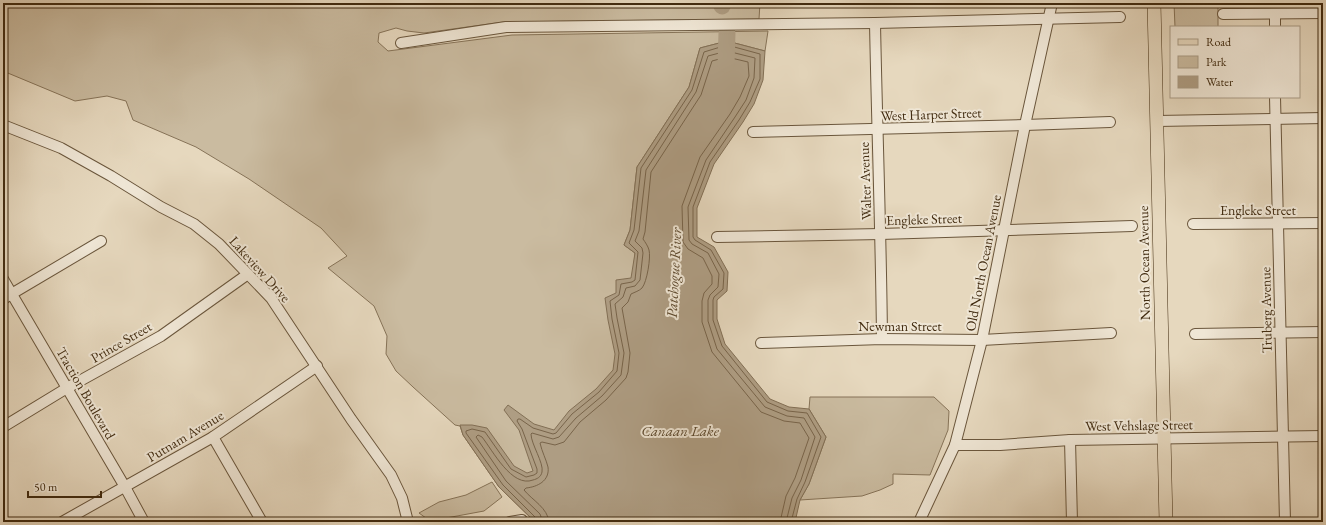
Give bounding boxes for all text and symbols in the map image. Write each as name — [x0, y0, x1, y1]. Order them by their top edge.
legend — [1170, 26, 1300, 98]
text: Road — [1206, 34, 1232, 50]
text: Park — [1206, 54, 1227, 70]
text: Water — [1206, 74, 1233, 90]
street label: West Harper Street — [880, 103, 982, 125]
street label: Walter Avenue — [855, 141, 875, 220]
street label: Old North Ocean Avenue — [961, 193, 1005, 333]
street label: Engleke Street — [1220, 201, 1296, 219]
street label: North Ocean Avenue — [1134, 205, 1154, 320]
street label: Engleke Street — [886, 209, 963, 229]
water label: Patchogue River — [662, 226, 685, 319]
street label: Lakeview Drive — [226, 232, 295, 306]
street label: Truberg Avenue — [1256, 266, 1276, 353]
street label: Prince Street — [87, 317, 155, 367]
street label: Newman Street — [858, 317, 942, 335]
street label: Traction Boulevard — [52, 344, 120, 443]
street label: Putnam Avenue — [143, 406, 227, 466]
street label: West Vehslage Street — [1085, 415, 1194, 435]
water label: Canaan Lake — [641, 421, 720, 440]
scale bar — [28, 473, 101, 499]
text: 50 m — [34, 479, 58, 495]

